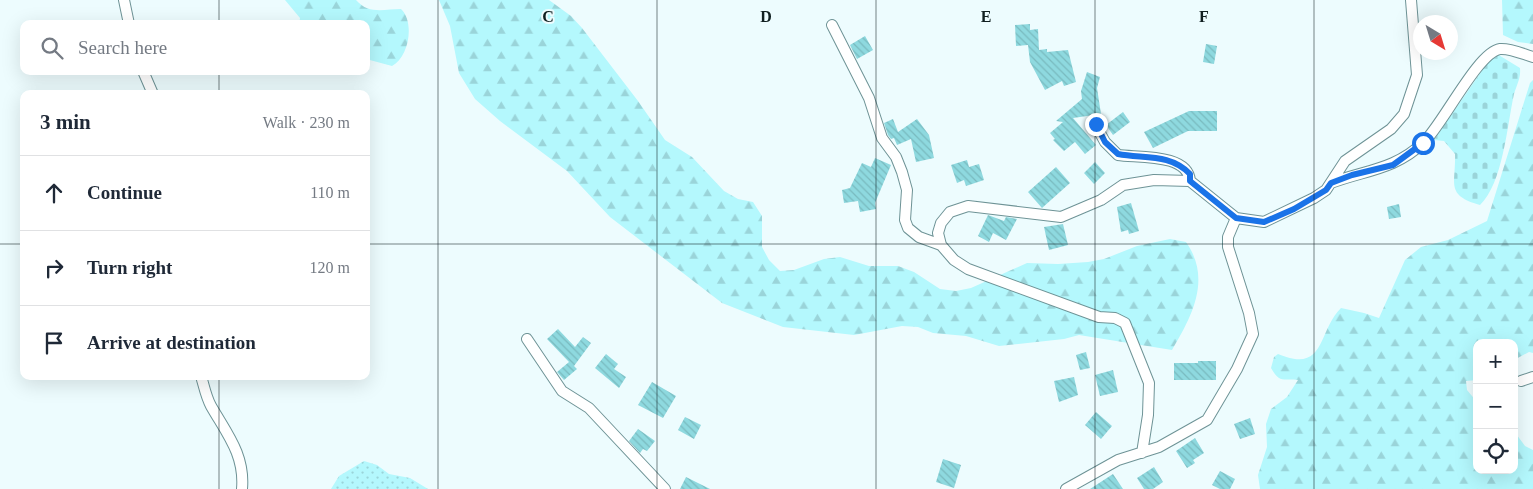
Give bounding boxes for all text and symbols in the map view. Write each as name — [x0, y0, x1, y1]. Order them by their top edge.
text: C — [542, 8, 554, 25]
text: D — [760, 8, 772, 25]
text: E — [981, 8, 991, 25]
text: F — [1199, 8, 1209, 25]
north arrow — [1413, 15, 1458, 60]
search box — [20, 20, 370, 75]
icon: search — [38, 34, 66, 62]
text: Search here — [78, 37, 167, 58]
text: 3 min — [40, 110, 91, 134]
route end — [1085, 113, 1108, 136]
text: Walk · 230 m — [263, 114, 350, 131]
route start — [1412, 132, 1435, 155]
icon: ahead — [40, 179, 68, 207]
text: Continue — [87, 182, 162, 203]
text: 110 m — [310, 184, 350, 201]
icon: right — [40, 254, 68, 282]
text: Turn right — [87, 257, 172, 278]
text: 120 m — [310, 259, 350, 276]
icon: arrive — [40, 329, 68, 357]
text: Arrive at destination — [87, 332, 256, 353]
map controls — [1473, 339, 1518, 474]
button: + — [1473, 339, 1518, 384]
button: − — [1473, 384, 1518, 429]
button: locate — [1473, 429, 1518, 474]

